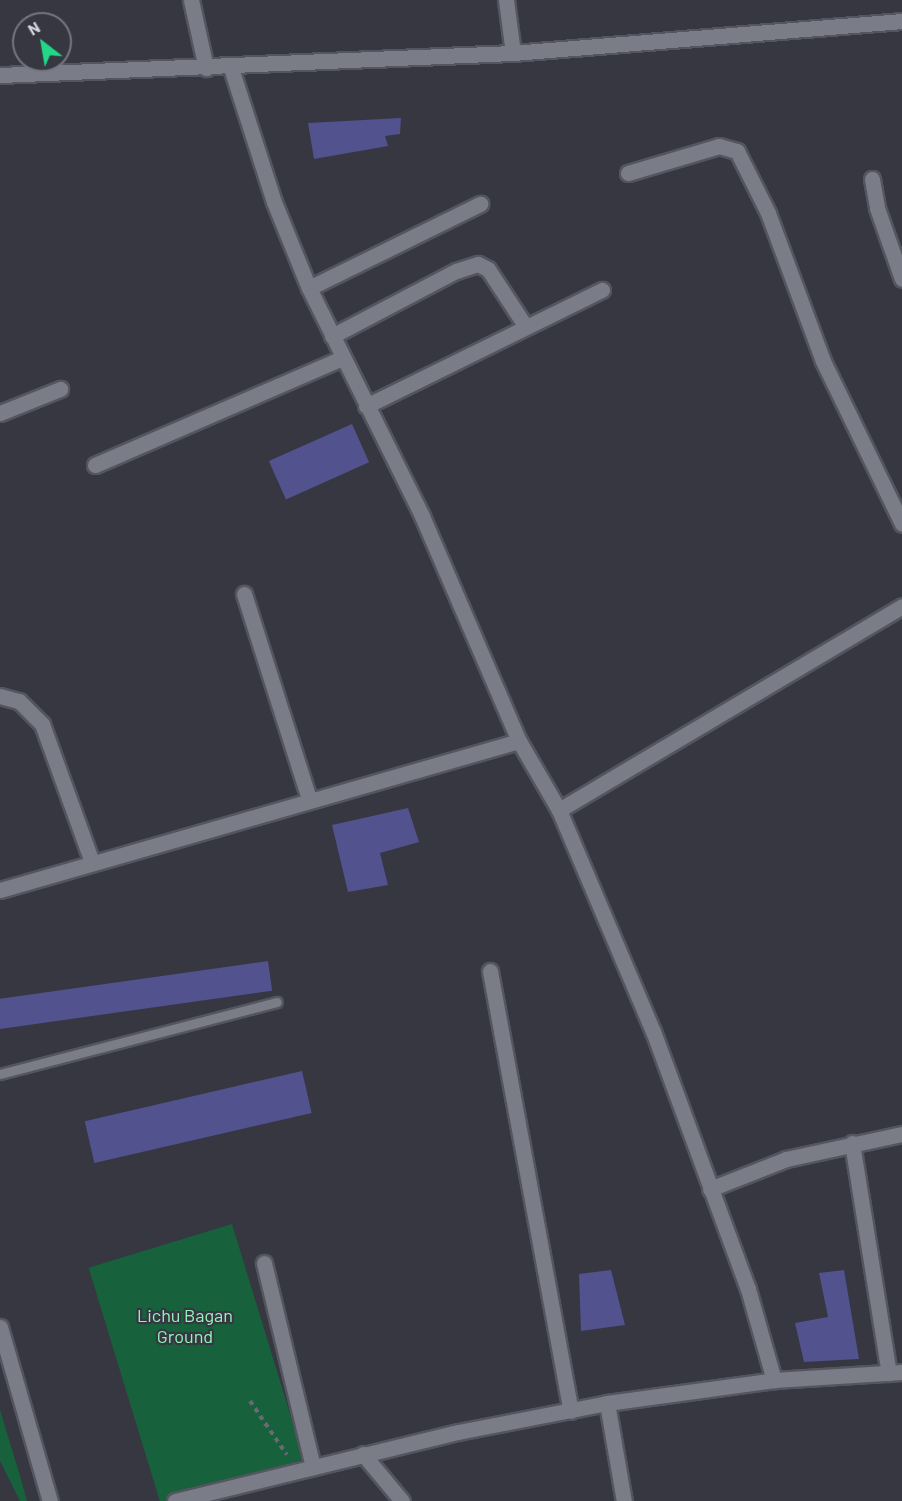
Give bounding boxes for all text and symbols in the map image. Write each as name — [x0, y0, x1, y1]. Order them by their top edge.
north arrow — [12, 12, 72, 72]
text: N — [24, 17, 43, 39]
park label: Lichu Bagan Ground — [137, 1305, 233, 1348]

